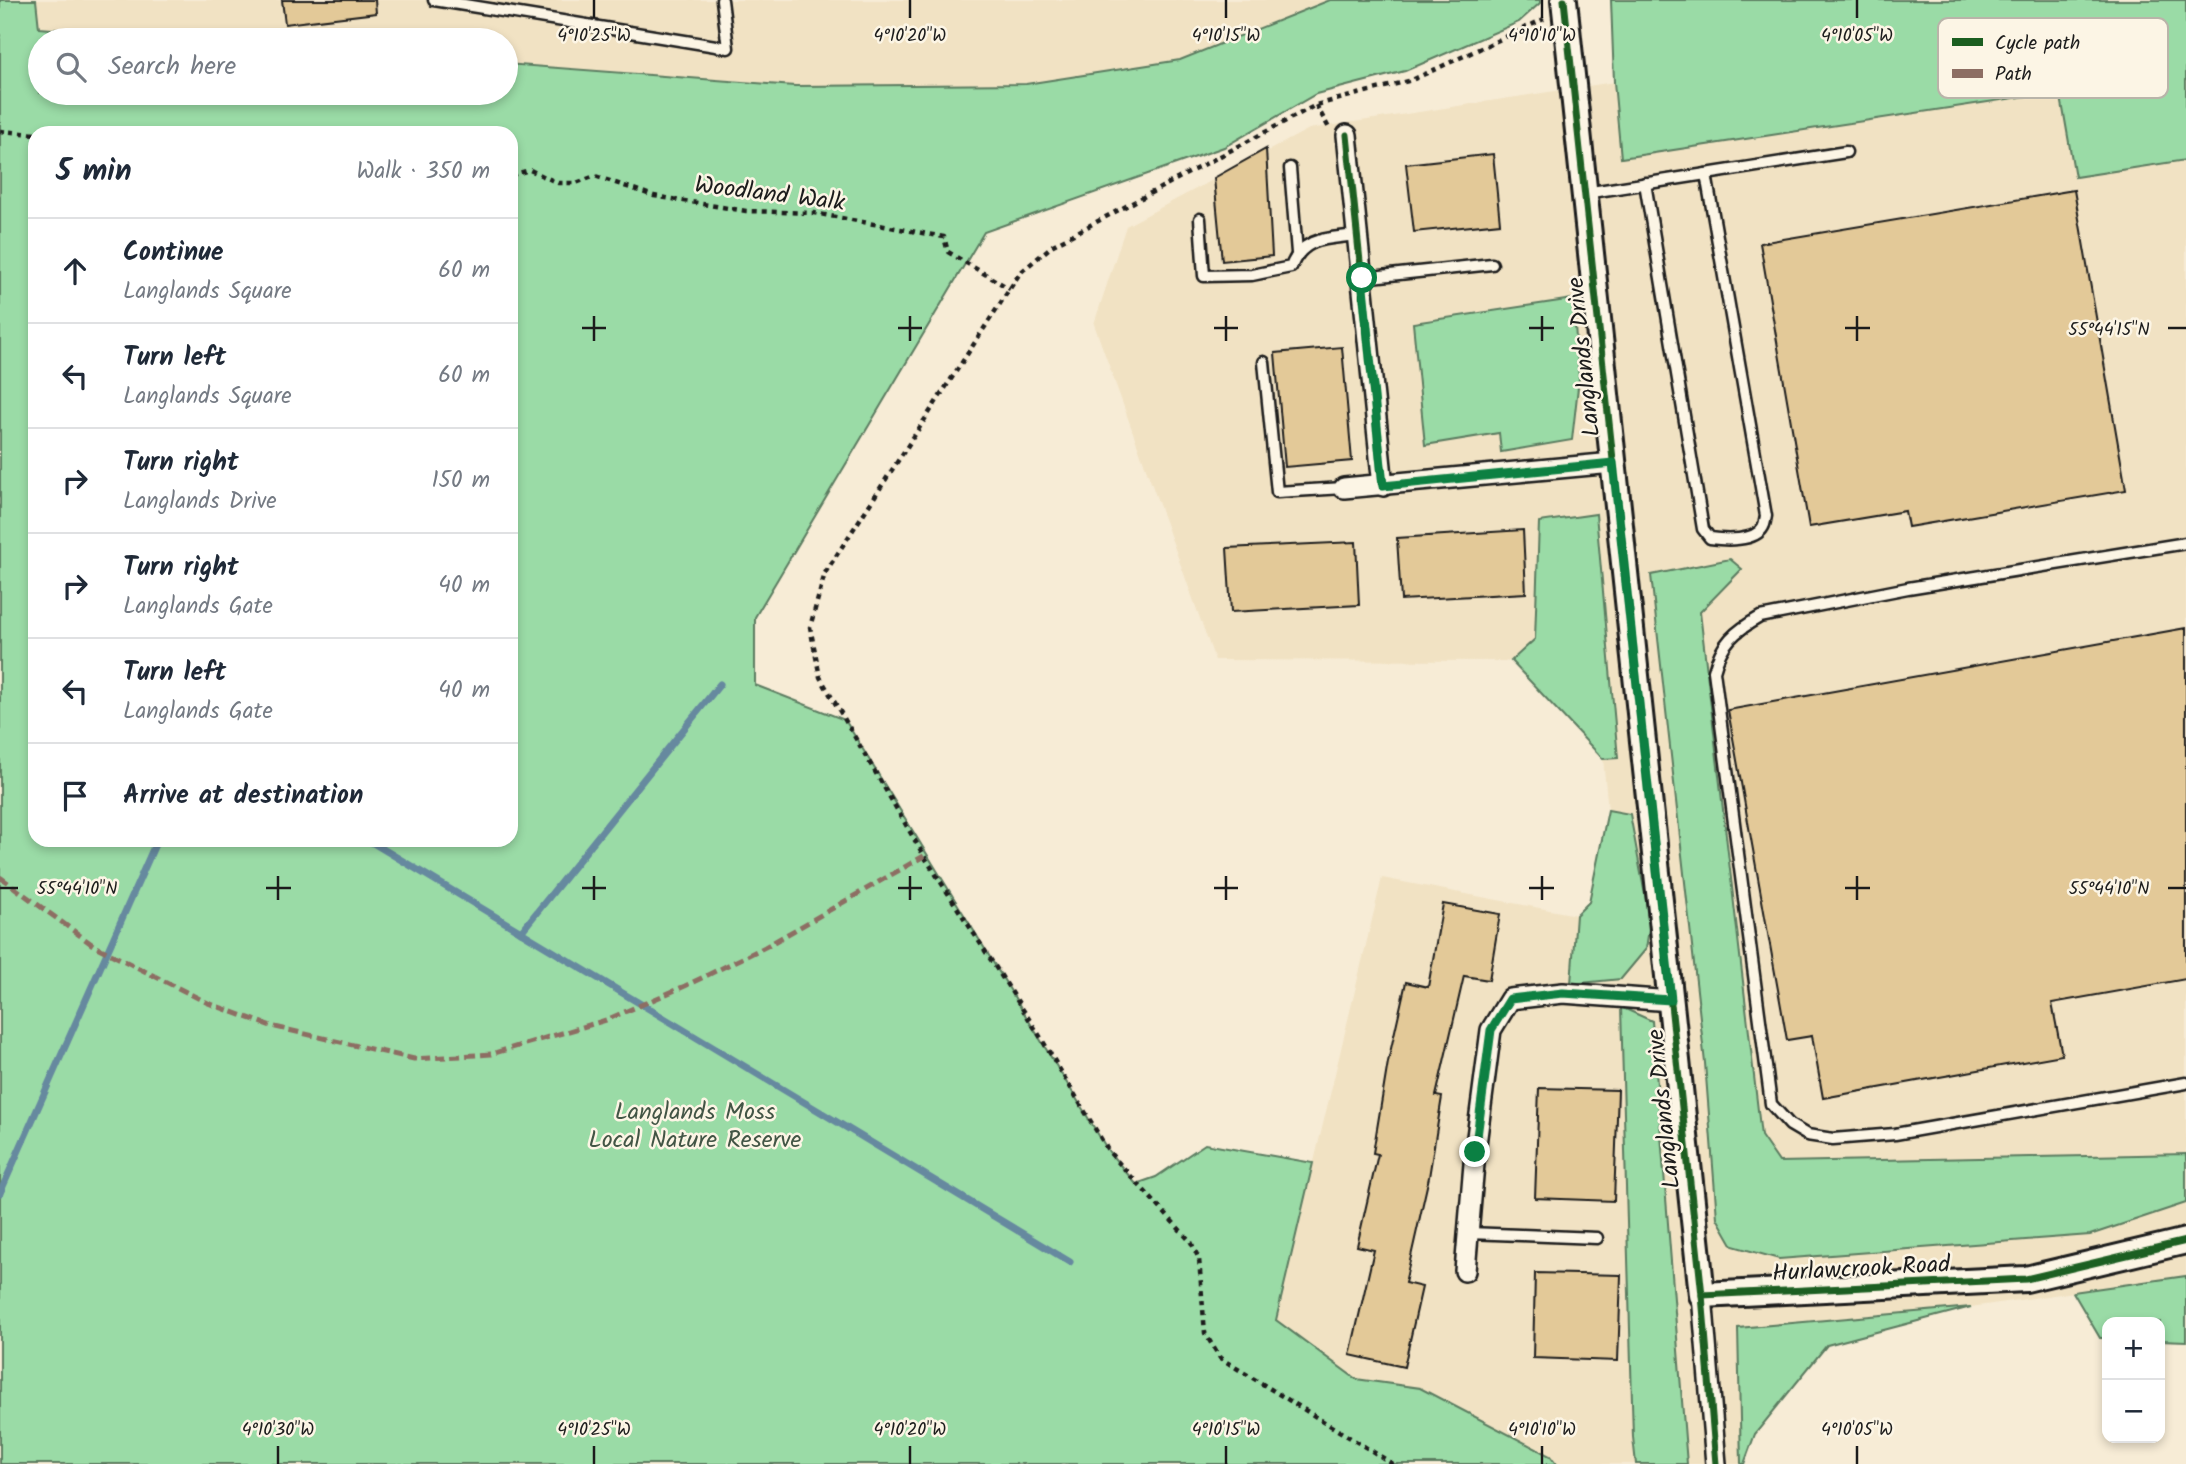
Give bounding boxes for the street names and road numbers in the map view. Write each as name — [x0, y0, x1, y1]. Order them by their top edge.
street label: Woodland Walk — [692, 166, 848, 223]
street label: Langlands Drive — [1557, 275, 1612, 439]
street label: Langlands Drive — [1637, 1027, 1692, 1191]
street label: Hurlawcrook Road — [1771, 1245, 1952, 1294]

